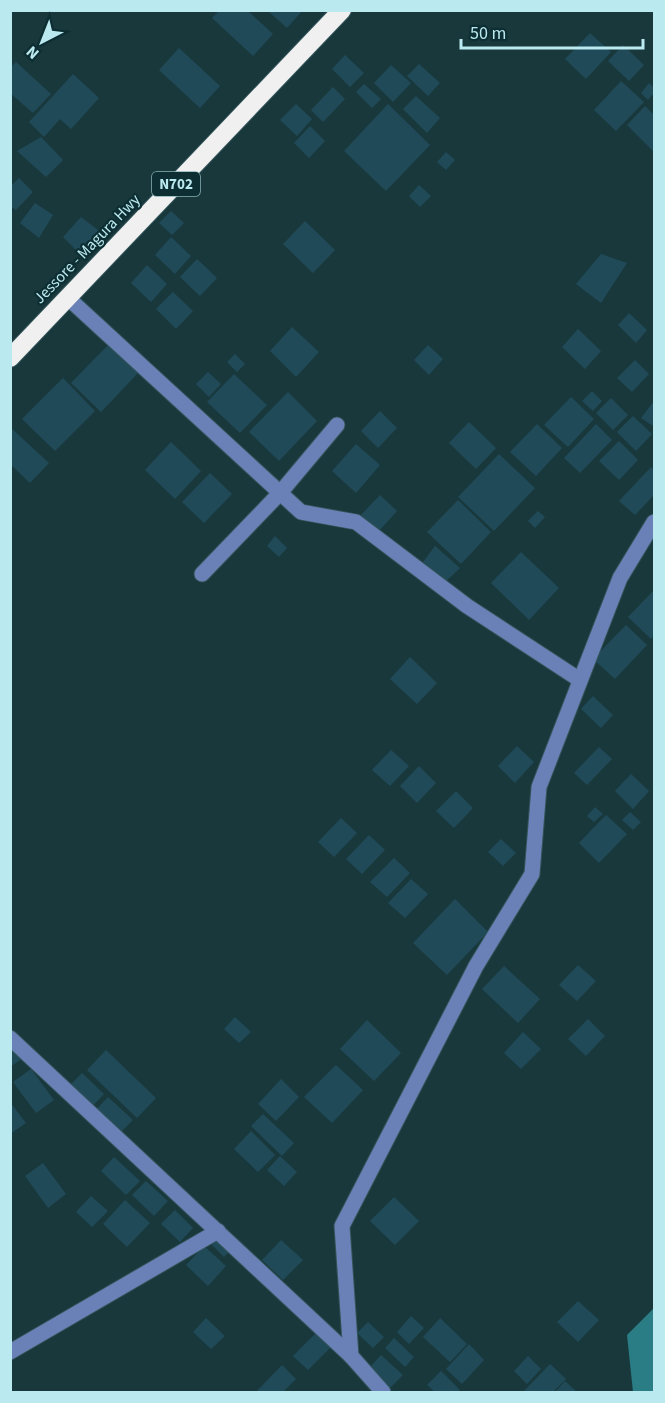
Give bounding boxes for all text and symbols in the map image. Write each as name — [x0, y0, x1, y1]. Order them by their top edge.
north arrow — [12, 12, 72, 72]
scale bar — [461, 12, 642, 50]
text: 50 m — [470, 21, 506, 46]
text: N — [21, 41, 44, 64]
road number: N702 — [152, 172, 200, 196]
street label: Jessore - Magura Hwy — [29, 189, 146, 309]

